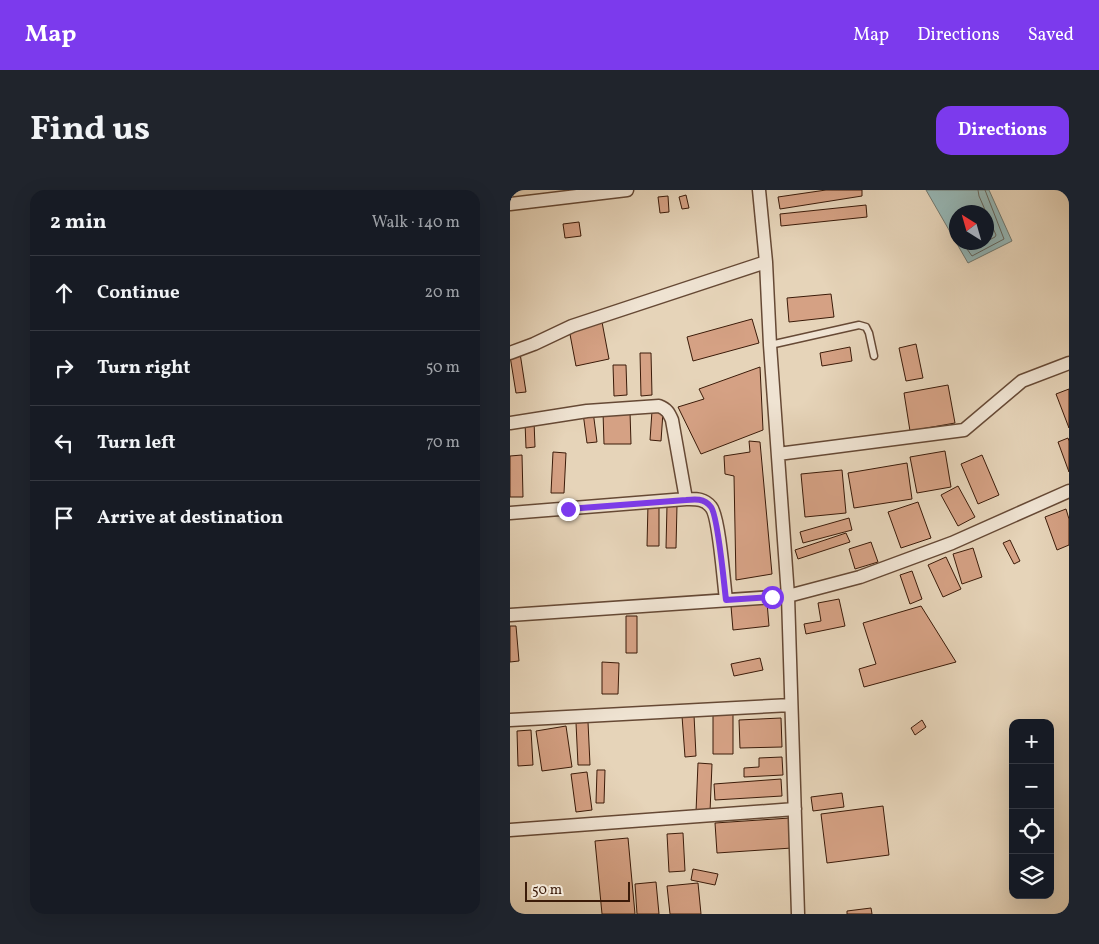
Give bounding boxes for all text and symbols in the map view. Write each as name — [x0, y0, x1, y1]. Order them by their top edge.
text: Map — [25, 18, 76, 52]
text: Map — [853, 23, 889, 48]
text: Directions — [917, 23, 1000, 48]
text: Saved — [1028, 23, 1074, 48]
text: Find us — [30, 106, 150, 154]
button: Directions — [936, 106, 1069, 155]
north arrow — [949, 205, 994, 250]
text: 2 min — [50, 208, 107, 237]
text: Walk · 140 m — [372, 212, 460, 234]
icon: ahead — [50, 279, 78, 307]
text: Continue — [97, 280, 180, 306]
text: 20 m — [425, 282, 460, 304]
icon: right — [50, 354, 78, 382]
text: Turn right — [97, 355, 190, 381]
text: 50 m — [426, 357, 460, 379]
icon: left — [50, 429, 78, 457]
text: Turn left — [97, 430, 176, 456]
text: 70 m — [426, 432, 460, 454]
route end — [557, 498, 580, 521]
icon: arrive — [50, 504, 78, 532]
text: Arrive at destination — [97, 505, 283, 531]
route start — [761, 586, 784, 609]
map controls — [1009, 719, 1054, 899]
button: + — [1009, 719, 1054, 764]
button: − — [1009, 764, 1054, 809]
button: locate — [1009, 809, 1054, 854]
button: layers — [1009, 854, 1054, 899]
scale bar — [525, 879, 630, 902]
text: 50 m — [532, 881, 562, 900]

